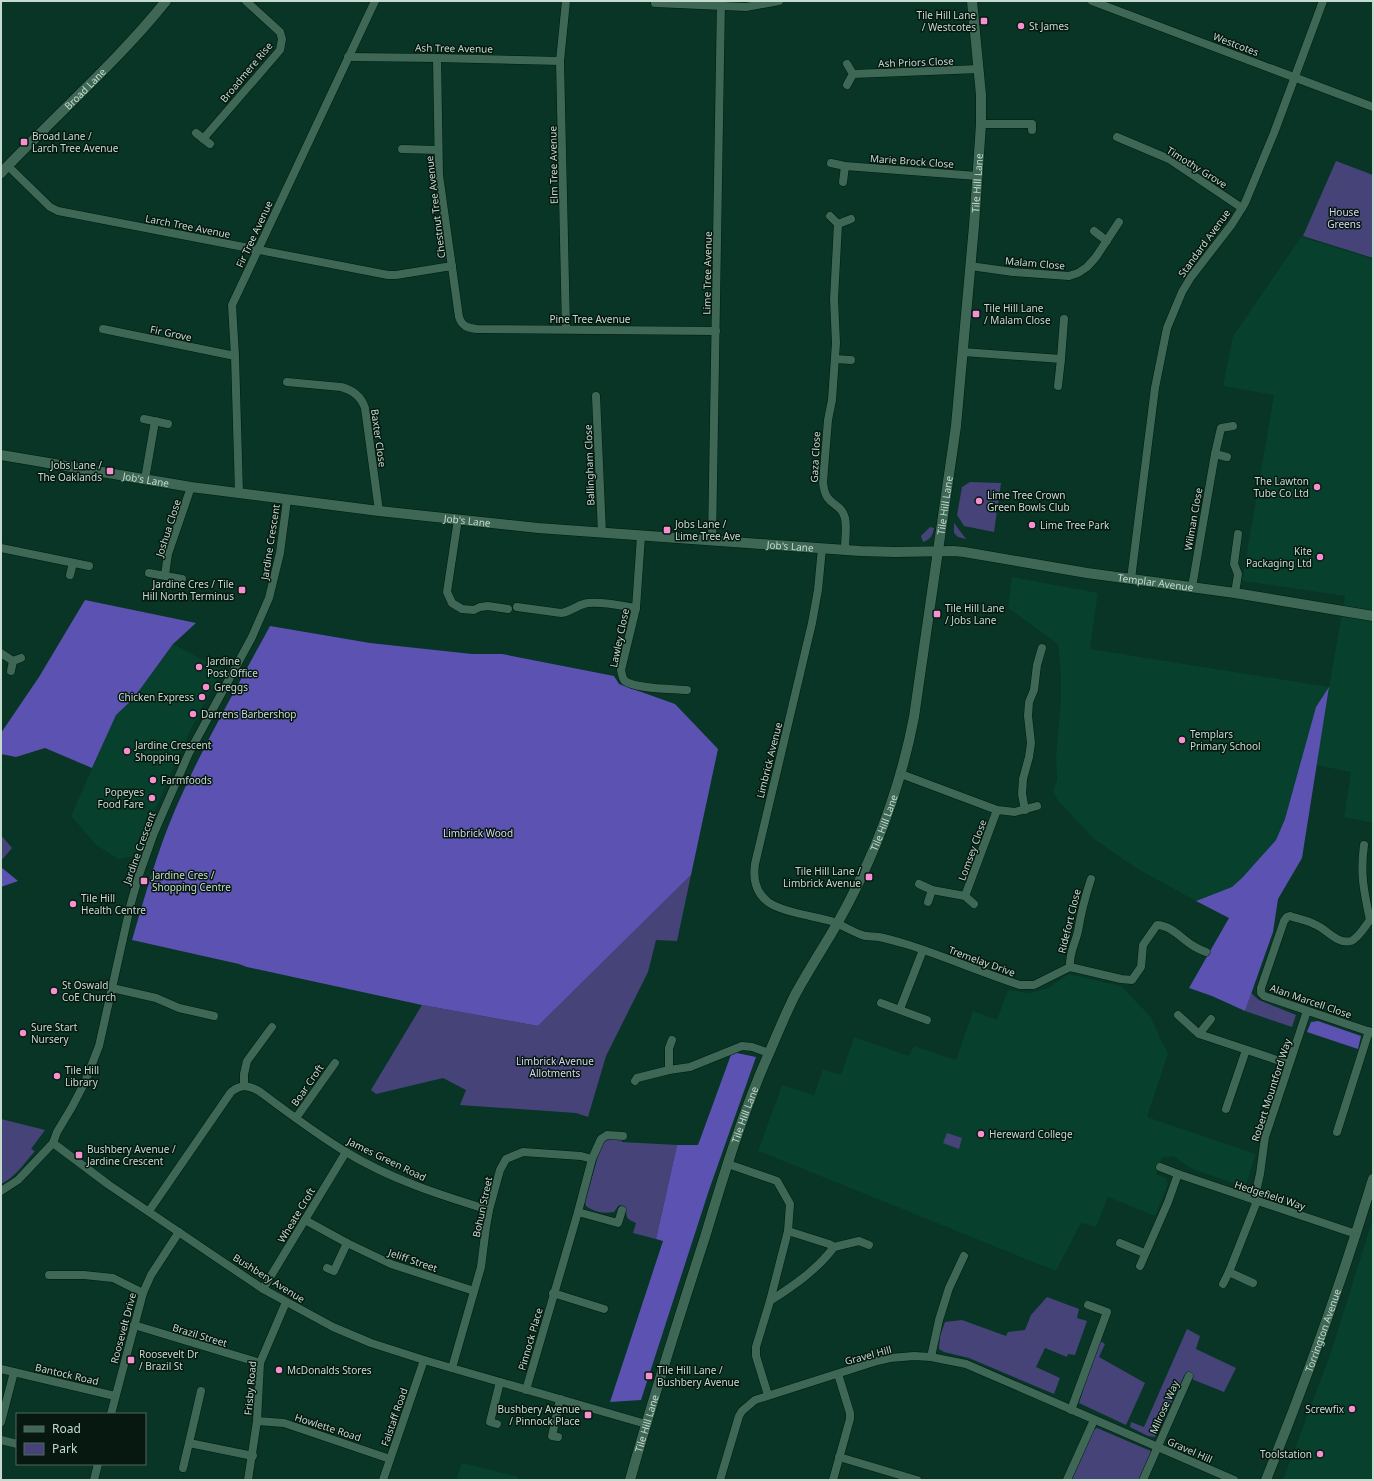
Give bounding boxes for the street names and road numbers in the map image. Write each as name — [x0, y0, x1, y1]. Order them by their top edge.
street label: Westcotes — [1211, 29, 1261, 59]
street label: Broadmere Rise — [217, 39, 276, 105]
street label: Ash Tree Avenue — [415, 40, 493, 56]
street label: Ash Priors Close — [878, 54, 954, 70]
street label: Broad Lane — [61, 65, 109, 113]
street label: Elm Tree Avenue — [545, 125, 561, 204]
street label: Timothy Grove — [1164, 143, 1230, 191]
street label: Marie Brock Close — [869, 151, 955, 171]
street label: Tile Hill Lane — [968, 153, 986, 213]
street label: Chestnut Tree Avenue — [422, 155, 448, 259]
street label: Fir Tree Avenue — [232, 198, 276, 270]
street label: Standard Avenue — [1175, 206, 1234, 280]
street label: Larch Tree Avenue — [144, 211, 232, 241]
street label: Lime Tree Avenue — [699, 231, 715, 315]
street label: Malam Close — [1004, 253, 1066, 273]
street label: Pine Tree Avenue — [549, 312, 631, 326]
street label: Fir Grove — [149, 322, 193, 344]
street label: Baxter Close — [368, 408, 390, 468]
street label: Ballingham Close — [581, 424, 597, 506]
street label: Gaza Close — [807, 431, 823, 483]
street label: Job's Lane — [121, 468, 171, 490]
street label: Tile Hill Lane — [933, 475, 956, 536]
street label: Wilman Close — [1181, 486, 1205, 552]
street label: Joshua Close — [152, 497, 184, 559]
street label: Jardine Crescent — [257, 503, 283, 582]
street label: Job's Lane — [442, 511, 492, 530]
street label: Job's Lane — [765, 537, 815, 555]
street label: Templar Avenue — [1117, 570, 1195, 594]
street label: Lawley Close — [606, 607, 632, 669]
street label: Limbrick Avenue — [753, 720, 785, 799]
street label: Tile Hill Lane — [867, 792, 901, 853]
street label: Jardine Crescent — [119, 809, 159, 887]
street label: Lomsey Close — [954, 817, 990, 882]
street label: Ridefort Close — [1054, 887, 1084, 955]
street label: Tremelay Drive — [947, 942, 1018, 980]
street label: Alan Marcell Close — [1268, 980, 1354, 1022]
street label: Robert Mountford Way — [1248, 1036, 1295, 1143]
street label: Boar Croft — [287, 1061, 327, 1109]
street label: Tile Hill Lane — [728, 1084, 762, 1145]
street label: James Green Road — [344, 1133, 429, 1184]
street label: Bohun Street — [469, 1175, 495, 1239]
street label: Hedgefield Way — [1233, 1177, 1308, 1213]
street label: Wheate Croft — [274, 1185, 318, 1245]
street label: Jeliff Street — [386, 1245, 440, 1275]
street label: Bushbery Avenue — [230, 1250, 308, 1306]
street label: Torrington Avenue — [1301, 1286, 1344, 1374]
street label: Roosevelt Drive — [107, 1291, 139, 1365]
street label: Pinnock Place — [514, 1306, 546, 1372]
street label: Brazil Street — [171, 1320, 229, 1350]
street label: Gravel Hill — [843, 1342, 893, 1368]
street label: Bantock Road — [34, 1360, 100, 1388]
street label: Frisby Road — [241, 1360, 259, 1416]
street label: Milrose Way — [1146, 1377, 1182, 1436]
street label: Falstaff Road — [377, 1386, 411, 1448]
street label: Tile Hill Lane — [631, 1392, 662, 1454]
street label: Howlette Road — [293, 1410, 363, 1444]
street label: Gravel Hill — [1165, 1434, 1215, 1466]

